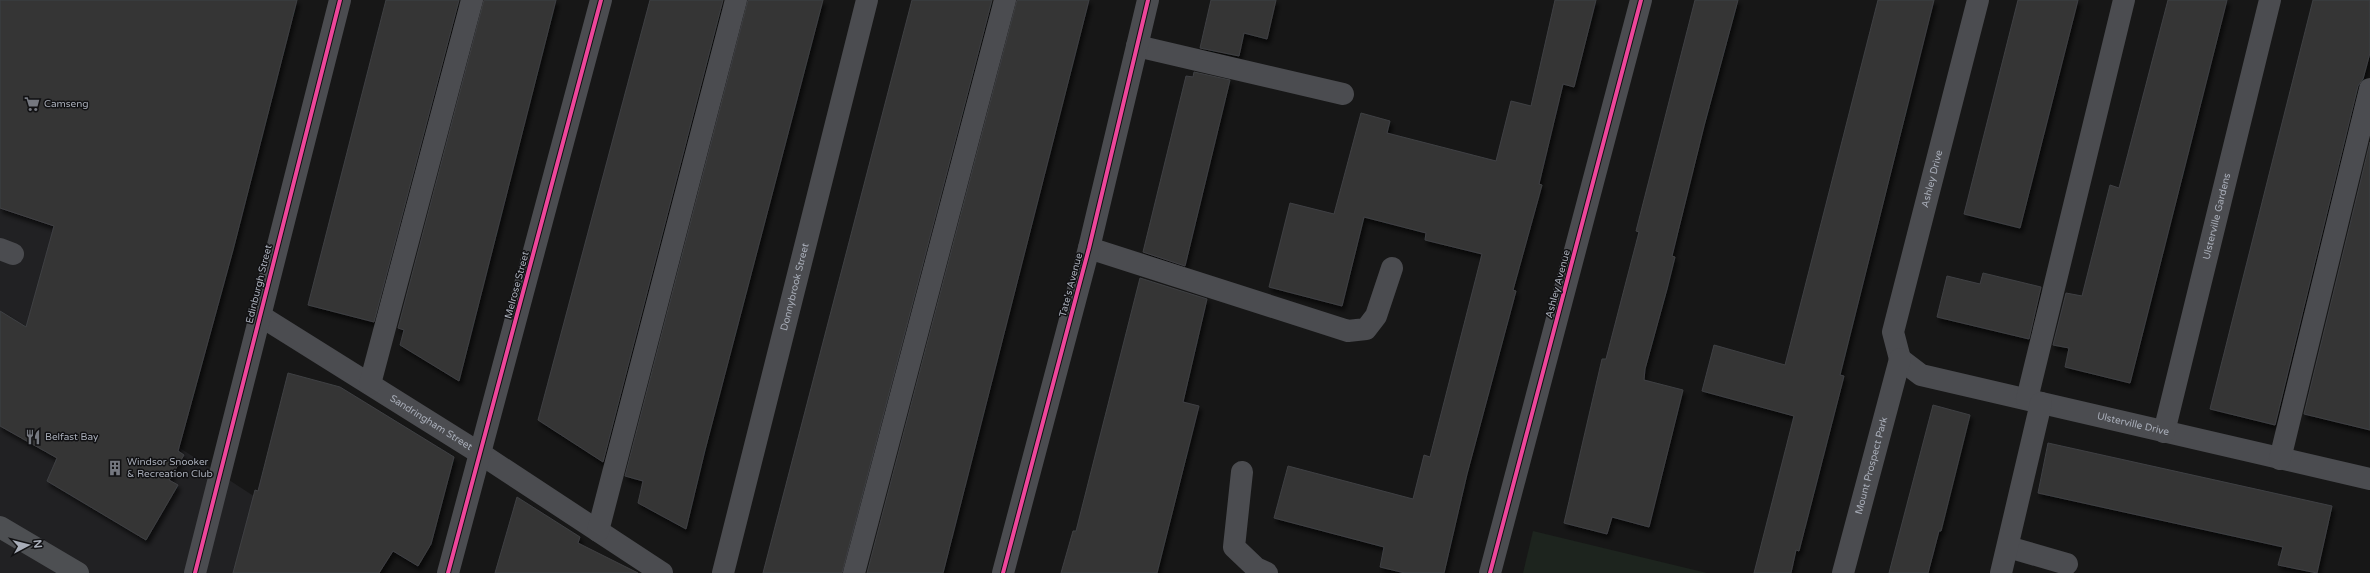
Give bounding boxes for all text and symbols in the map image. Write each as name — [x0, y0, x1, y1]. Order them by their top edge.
supermarket icon: Camseng — [23, 95, 41, 113]
place label: Camseng — [44, 98, 89, 110]
street label: Ashley Drive — [1919, 148, 1945, 209]
street label: Ulsterville Gardens — [2200, 172, 2233, 261]
street label: Donnybrook Street — [778, 242, 812, 332]
street label: Edinburgh Street — [243, 243, 275, 325]
street label: Ashley Avenue — [1543, 248, 1573, 319]
street label: Melrose Street — [502, 250, 532, 320]
street label: Tate's Avenue — [1057, 251, 1085, 318]
street label: Sandringham Street — [388, 392, 475, 453]
street label: Ulsterville Drive — [2096, 410, 2171, 438]
street label: Mount Prospect Park — [1853, 415, 1890, 516]
restaurant icon: Belfast Bay — [24, 428, 42, 446]
place label: Belfast Bay — [45, 431, 99, 443]
place label: Windsor Snooker & Recreation Club — [127, 456, 213, 480]
building icon: Windsor Snooker & Recreation Club — [106, 459, 124, 477]
north arrow — [8, 525, 48, 565]
text: N — [30, 539, 44, 549]

